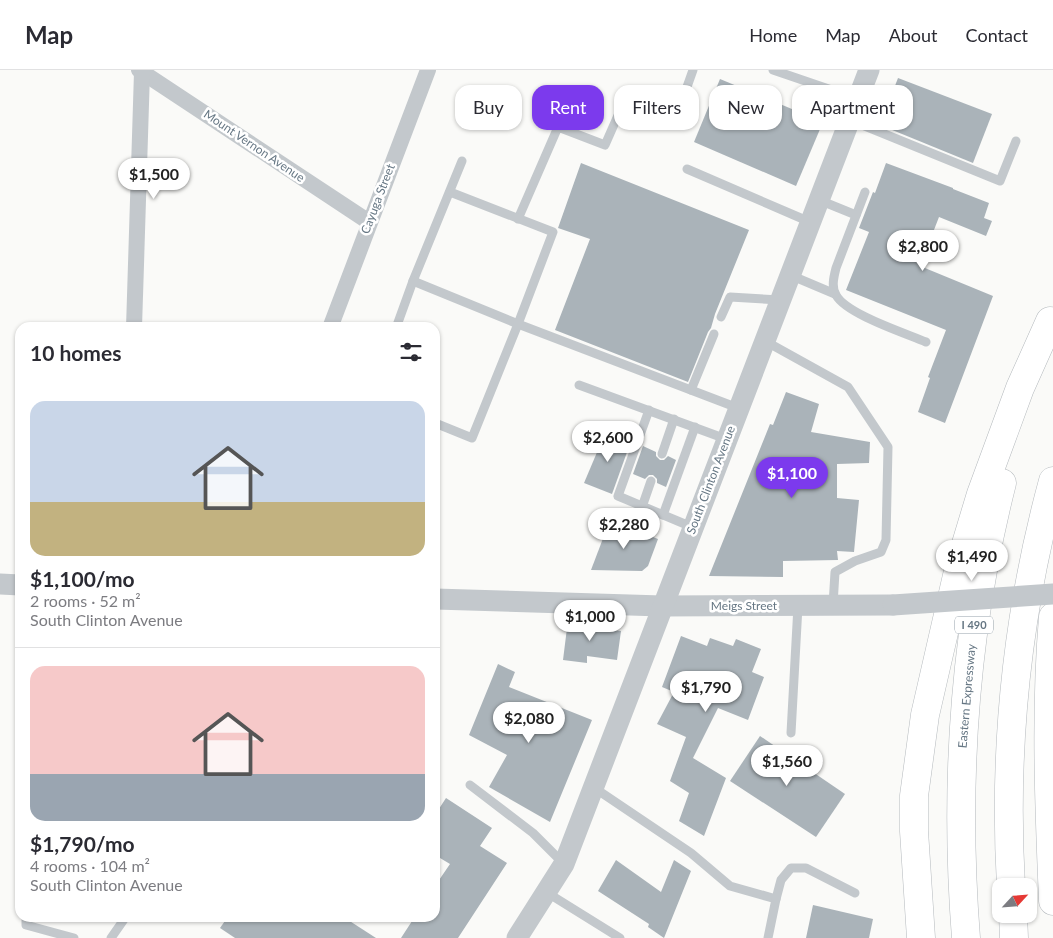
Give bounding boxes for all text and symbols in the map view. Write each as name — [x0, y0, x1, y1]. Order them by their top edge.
text: Map — [25, 20, 73, 49]
text: Home — [749, 24, 797, 46]
text: Map — [825, 24, 861, 46]
text: About — [889, 24, 938, 46]
text: Contact — [966, 24, 1028, 46]
chip: Buy — [455, 85, 522, 130]
chip: Rent — [532, 85, 604, 130]
chip: Filters — [614, 85, 699, 130]
chip: New — [709, 85, 782, 130]
chip: Apartment — [792, 85, 913, 130]
street label: Mount Vernon Avenue — [201, 106, 308, 185]
pin: $1,500 — [113, 158, 195, 200]
street label: Cayuga Street — [357, 161, 398, 236]
text: $1,500 — [129, 164, 179, 183]
pin: $2,800 — [882, 230, 964, 272]
text: $2,800 — [898, 236, 948, 255]
icon: filters — [397, 338, 425, 366]
text: 10 homes — [30, 340, 121, 365]
pin: $2,600 — [567, 420, 649, 463]
street label: South Clinton Avenue — [683, 424, 738, 536]
text: $2,600 — [583, 427, 633, 446]
icon: home — [183, 433, 273, 523]
pin: $1,100 — [751, 456, 833, 499]
text: $1,100 — [767, 463, 817, 482]
pin: $2,280 — [583, 508, 665, 550]
text: $2,280 — [599, 514, 649, 533]
pin: $1,490 — [931, 540, 1013, 582]
text: $1,490 — [947, 546, 997, 565]
text: $1,100/mo — [30, 566, 135, 591]
text: 2 rooms · 52 m² — [30, 591, 141, 610]
street label: Meigs Street — [711, 598, 778, 613]
pin: $1,000 — [549, 600, 631, 642]
text: $1,000 — [565, 606, 615, 625]
text: South Clinton Avenue — [30, 610, 183, 629]
road number: I 490 — [955, 616, 993, 634]
street label: Eastern Expressway — [954, 642, 979, 749]
pin: $1,790 — [665, 670, 747, 713]
text: $1,790 — [681, 677, 731, 696]
icon: home — [183, 699, 273, 789]
pin: $2,080 — [488, 702, 570, 744]
text: $2,080 — [504, 708, 554, 727]
pin: $1,560 — [746, 744, 828, 787]
text: $1,560 — [762, 751, 812, 770]
text: $1,790/mo — [30, 831, 135, 856]
text: 4 rooms · 104 m² — [30, 856, 150, 875]
text: South Clinton Avenue — [30, 875, 183, 894]
north arrow — [992, 878, 1038, 922]
map controls — [992, 878, 1037, 923]

